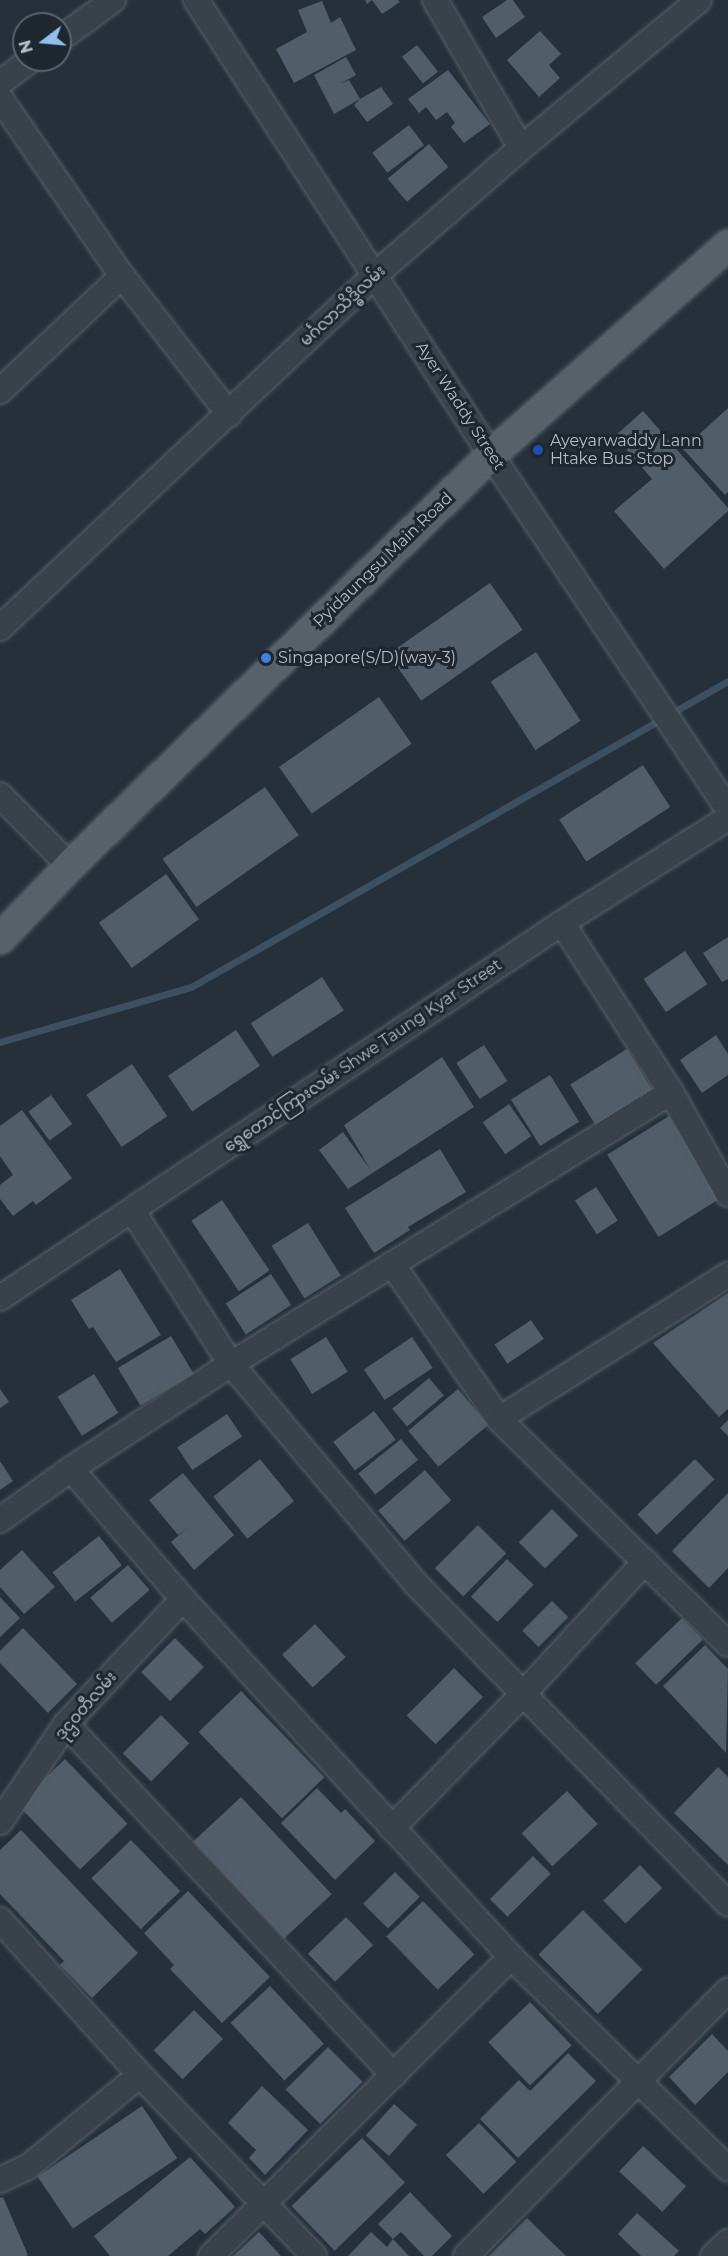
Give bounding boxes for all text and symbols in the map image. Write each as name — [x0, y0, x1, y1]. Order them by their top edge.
north arrow — [12, 12, 72, 72]
text: N — [15, 38, 37, 55]
street label: မင်္ဂလာသိဒ္ဓိလမ်း — [296, 262, 390, 350]
street label: Ayer Waddy Street — [411, 338, 509, 474]
place label: Ayeyarwaddy Lann Htake Bus Stop — [550, 431, 702, 469]
marker: Ayeyarwaddy Lann Htake Bus Stop — [531, 443, 545, 457]
street label: Pyidaungsu Main Road — [309, 489, 457, 631]
place label: Singapore(S/D)(way-3) — [278, 648, 456, 668]
marker: Singapore(S/D)(way-3) — [259, 651, 273, 665]
street label: ရွှေတောင်ကြားလမ်း Shwe Taung Kyar Street — [221, 956, 505, 1156]
street label: ဒုဌဝတီလမ်း — [51, 1668, 121, 1744]

